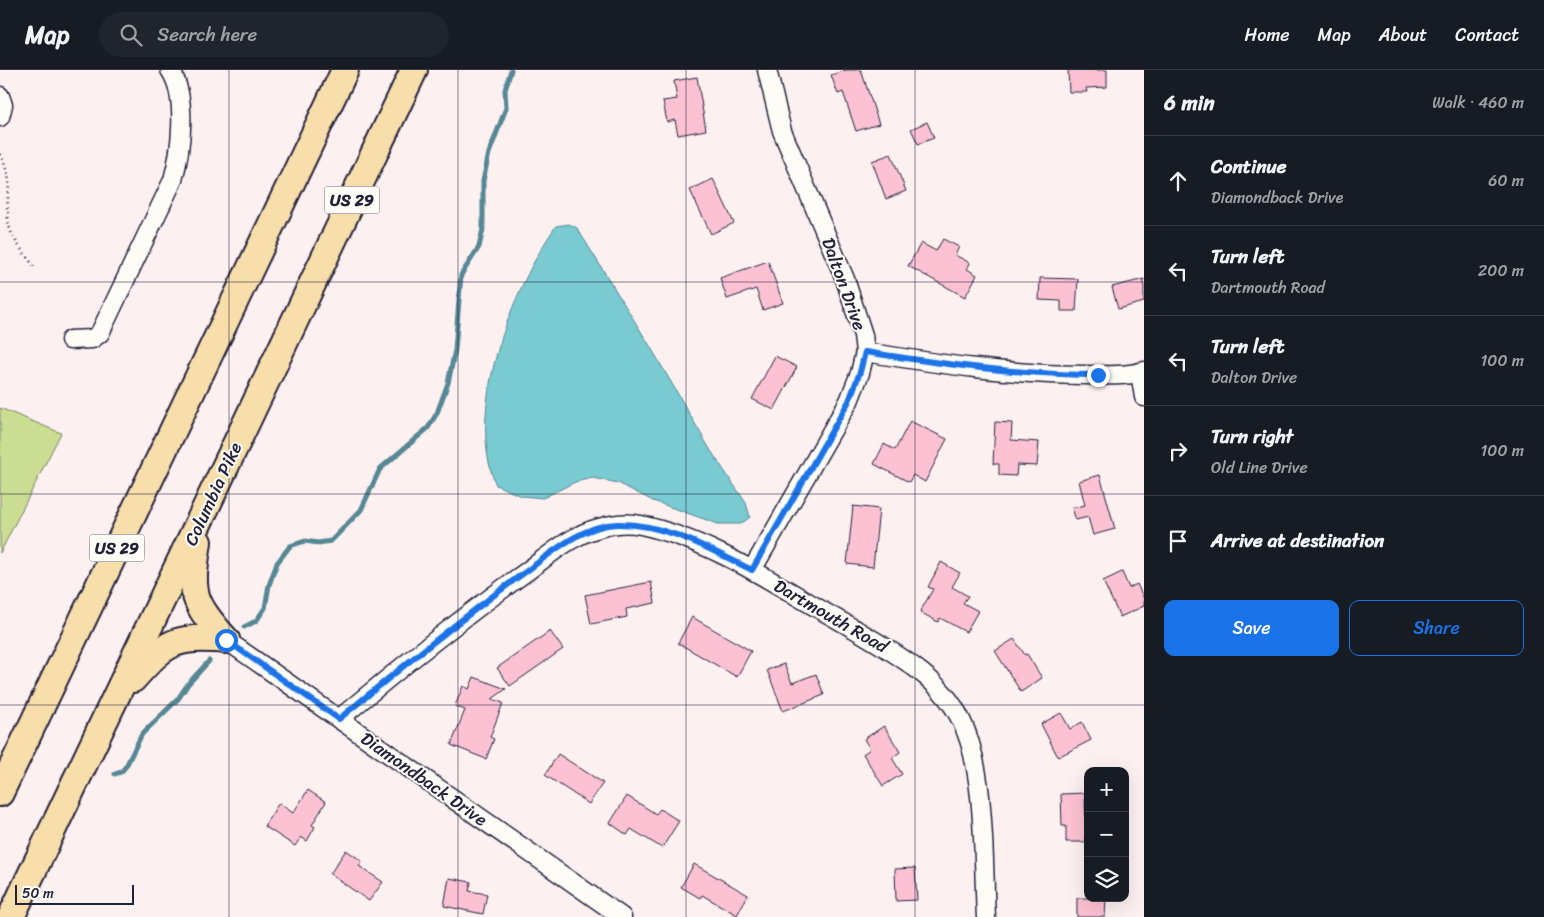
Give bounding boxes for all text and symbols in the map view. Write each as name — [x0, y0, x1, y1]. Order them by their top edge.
search box — [99, 12, 449, 57]
text: Map — [25, 14, 69, 56]
text: Search here — [157, 18, 257, 51]
text: Home — [1245, 19, 1290, 51]
text: Map — [1318, 19, 1351, 51]
text: About — [1379, 19, 1427, 51]
text: Contact — [1455, 19, 1519, 51]
icon: search — [117, 21, 145, 49]
text: 6 min — [1164, 84, 1215, 122]
text: Walk · 460 m — [1432, 88, 1524, 117]
text: Continue — [1211, 150, 1287, 183]
text: 60 m — [1488, 166, 1524, 195]
icon: ahead — [1164, 167, 1192, 195]
text: Diamondback Drive — [1211, 183, 1343, 212]
road number: US 29 — [324, 186, 380, 214]
street label: Dalton Drive — [812, 233, 876, 335]
text: Turn left — [1211, 240, 1284, 273]
text: 200 m — [1478, 256, 1524, 285]
icon: left — [1164, 257, 1192, 285]
text: Dartmouth Road — [1211, 273, 1325, 302]
text: Turn left — [1211, 330, 1284, 363]
text: 100 m — [1480, 346, 1524, 375]
icon: left — [1164, 347, 1192, 375]
text: Dalton Drive — [1211, 363, 1297, 392]
route end — [1087, 364, 1110, 387]
text: Turn right — [1211, 420, 1293, 453]
street label: Columbia Pike — [175, 436, 251, 551]
text: 100 m — [1480, 436, 1524, 465]
icon: right — [1164, 437, 1192, 465]
text: Old Line Drive — [1211, 453, 1308, 482]
text: Arrive at destination — [1211, 524, 1384, 557]
icon: arrive — [1164, 527, 1192, 555]
road number: US 29 — [90, 534, 144, 562]
street label: Dartmouth Road — [767, 570, 896, 663]
button: Save — [1164, 600, 1339, 656]
button: Share — [1349, 600, 1524, 656]
route start — [215, 629, 238, 652]
street label: Diamondback Drive — [354, 723, 494, 835]
map controls — [1084, 767, 1129, 902]
button: + — [1084, 767, 1129, 812]
button: − — [1084, 812, 1129, 857]
button: layers — [1084, 857, 1129, 902]
text: 50 m — [22, 881, 54, 906]
scale bar — [15, 882, 134, 905]

